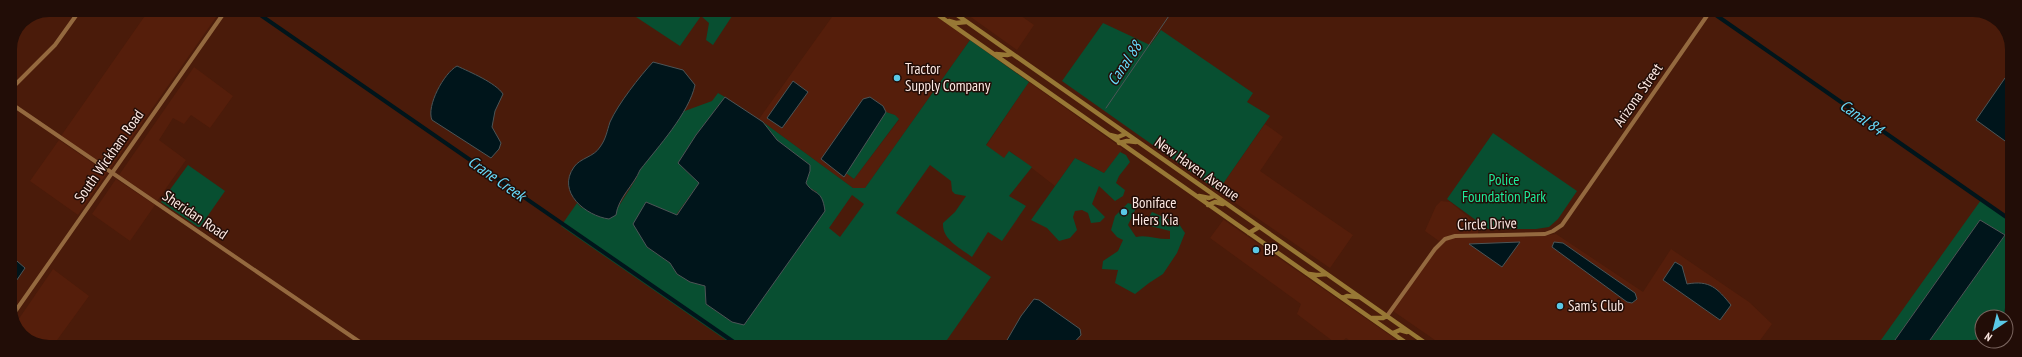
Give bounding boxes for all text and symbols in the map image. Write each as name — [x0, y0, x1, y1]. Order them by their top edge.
water label: Canal 88 — [1102, 36, 1147, 89]
place label: Tractor Supply Company — [905, 59, 991, 95]
street label: Arizona Street — [1609, 59, 1666, 130]
marker: Tractor Supply Company — [892, 73, 902, 83]
water label: Canal 84 — [1836, 95, 1889, 140]
street label: South Wickham Road — [70, 106, 148, 206]
street label: New Haven Avenue — [1151, 132, 1243, 205]
water label: Crane Creek — [464, 151, 531, 206]
park label: Police Foundation Park — [1462, 170, 1546, 206]
street label: Sheridan Road — [159, 186, 231, 243]
place label: Boniface Hiers Kia — [1132, 193, 1179, 229]
marker: Boniface Hiers Kia — [1119, 207, 1129, 217]
street label: Circle Drive — [1457, 213, 1517, 234]
place label: BP — [1264, 240, 1278, 259]
marker: BP — [1251, 245, 1261, 255]
place label: Sam's Club — [1568, 296, 1624, 315]
marker: Sam's Club — [1555, 301, 1565, 311]
north arrow — [1974, 309, 2014, 349]
text: N — [1982, 330, 1995, 345]

